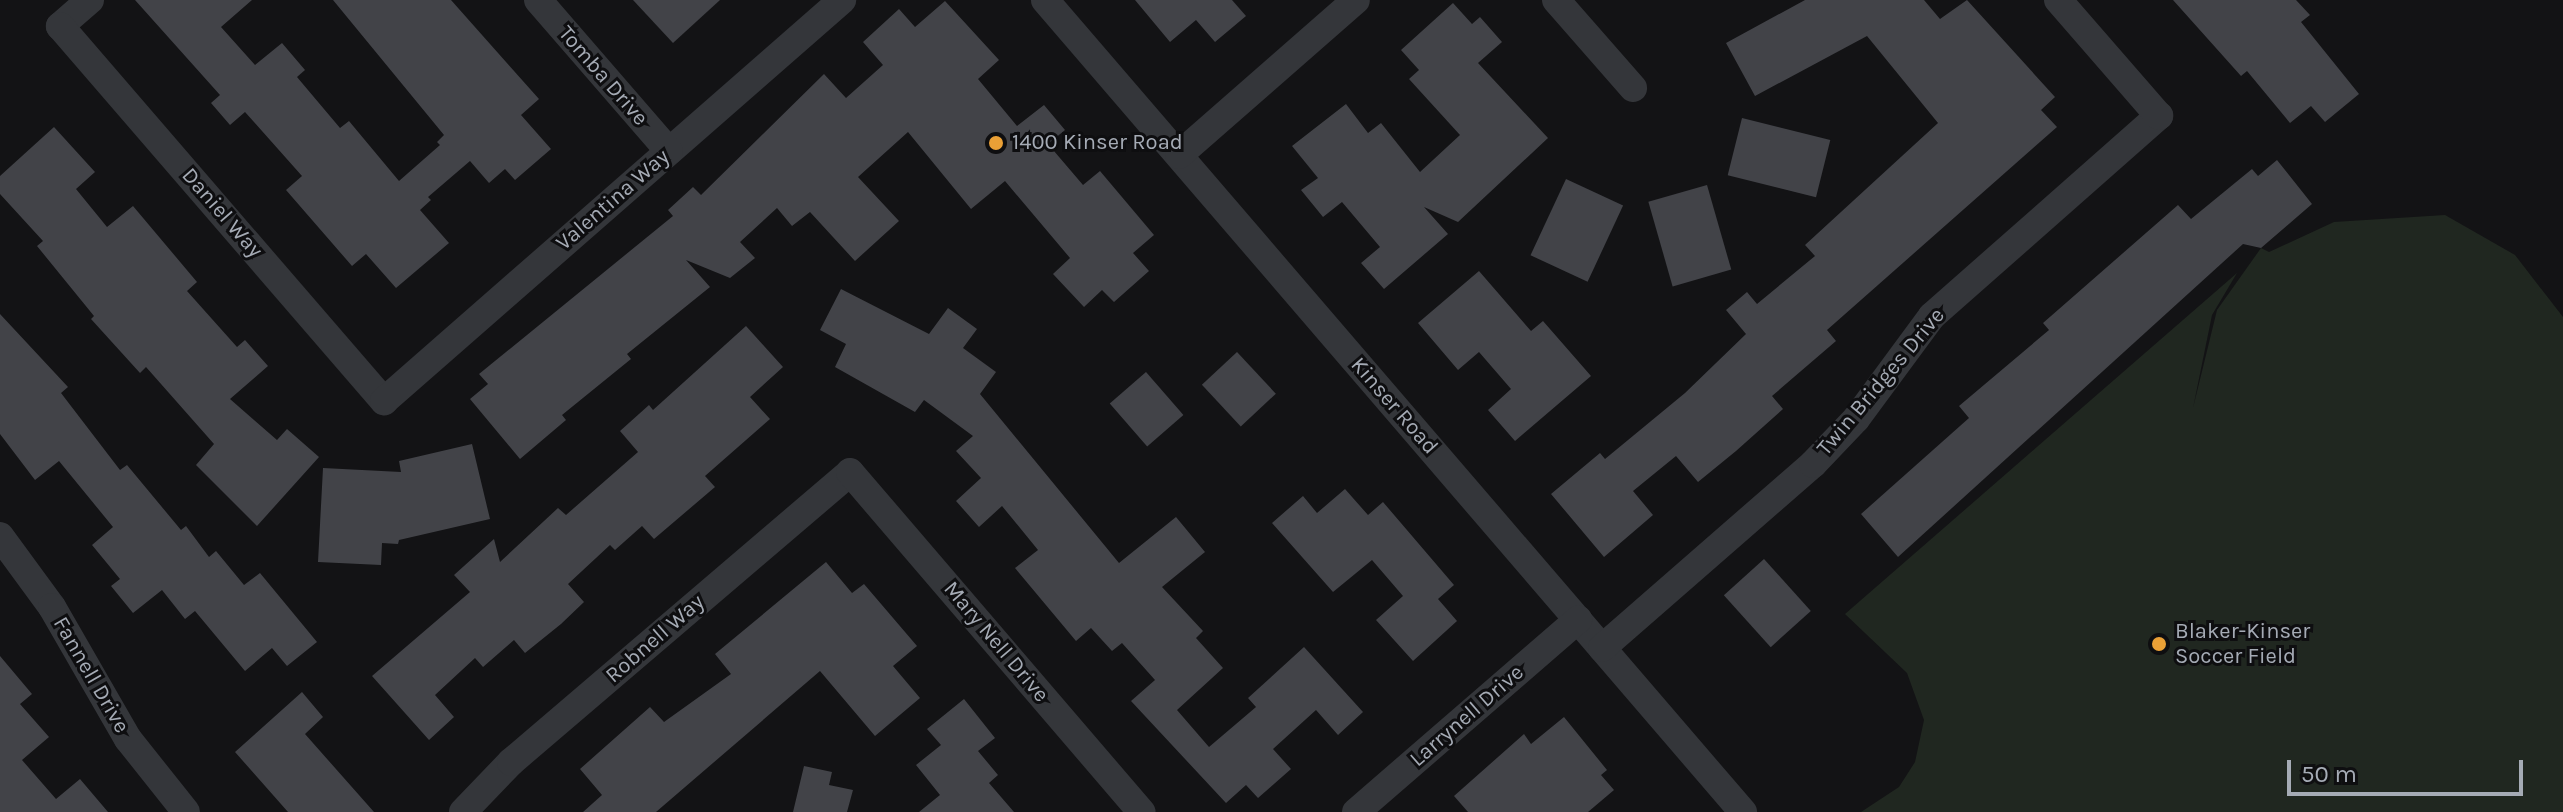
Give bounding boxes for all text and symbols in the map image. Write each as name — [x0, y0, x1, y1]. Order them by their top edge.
street label: Tomba Drive — [552, 21, 654, 131]
place label: 1400 Kinser Road — [1012, 130, 1183, 156]
marker: 1400 Kinser Road — [987, 134, 1005, 152]
street label: Valentina Way — [551, 144, 675, 256]
street label: Daniel Way — [176, 163, 268, 263]
street label: Twin Bridges Drive — [1812, 303, 1950, 461]
street label: Kinser Road — [1345, 352, 1443, 460]
street label: Mary Nell Drive — [938, 576, 1054, 708]
street label: Robnell Way — [600, 589, 710, 689]
street label: Fannell Drive — [47, 612, 135, 738]
place label: Blaker-Kinser Soccer Field — [2175, 618, 2310, 670]
marker: Blaker-Kinser Soccer Field — [2150, 635, 2168, 653]
street label: Larrynell Drive — [1405, 659, 1529, 773]
scale bar — [2291, 744, 2527, 794]
text: 50 m — [2301, 760, 2357, 788]

